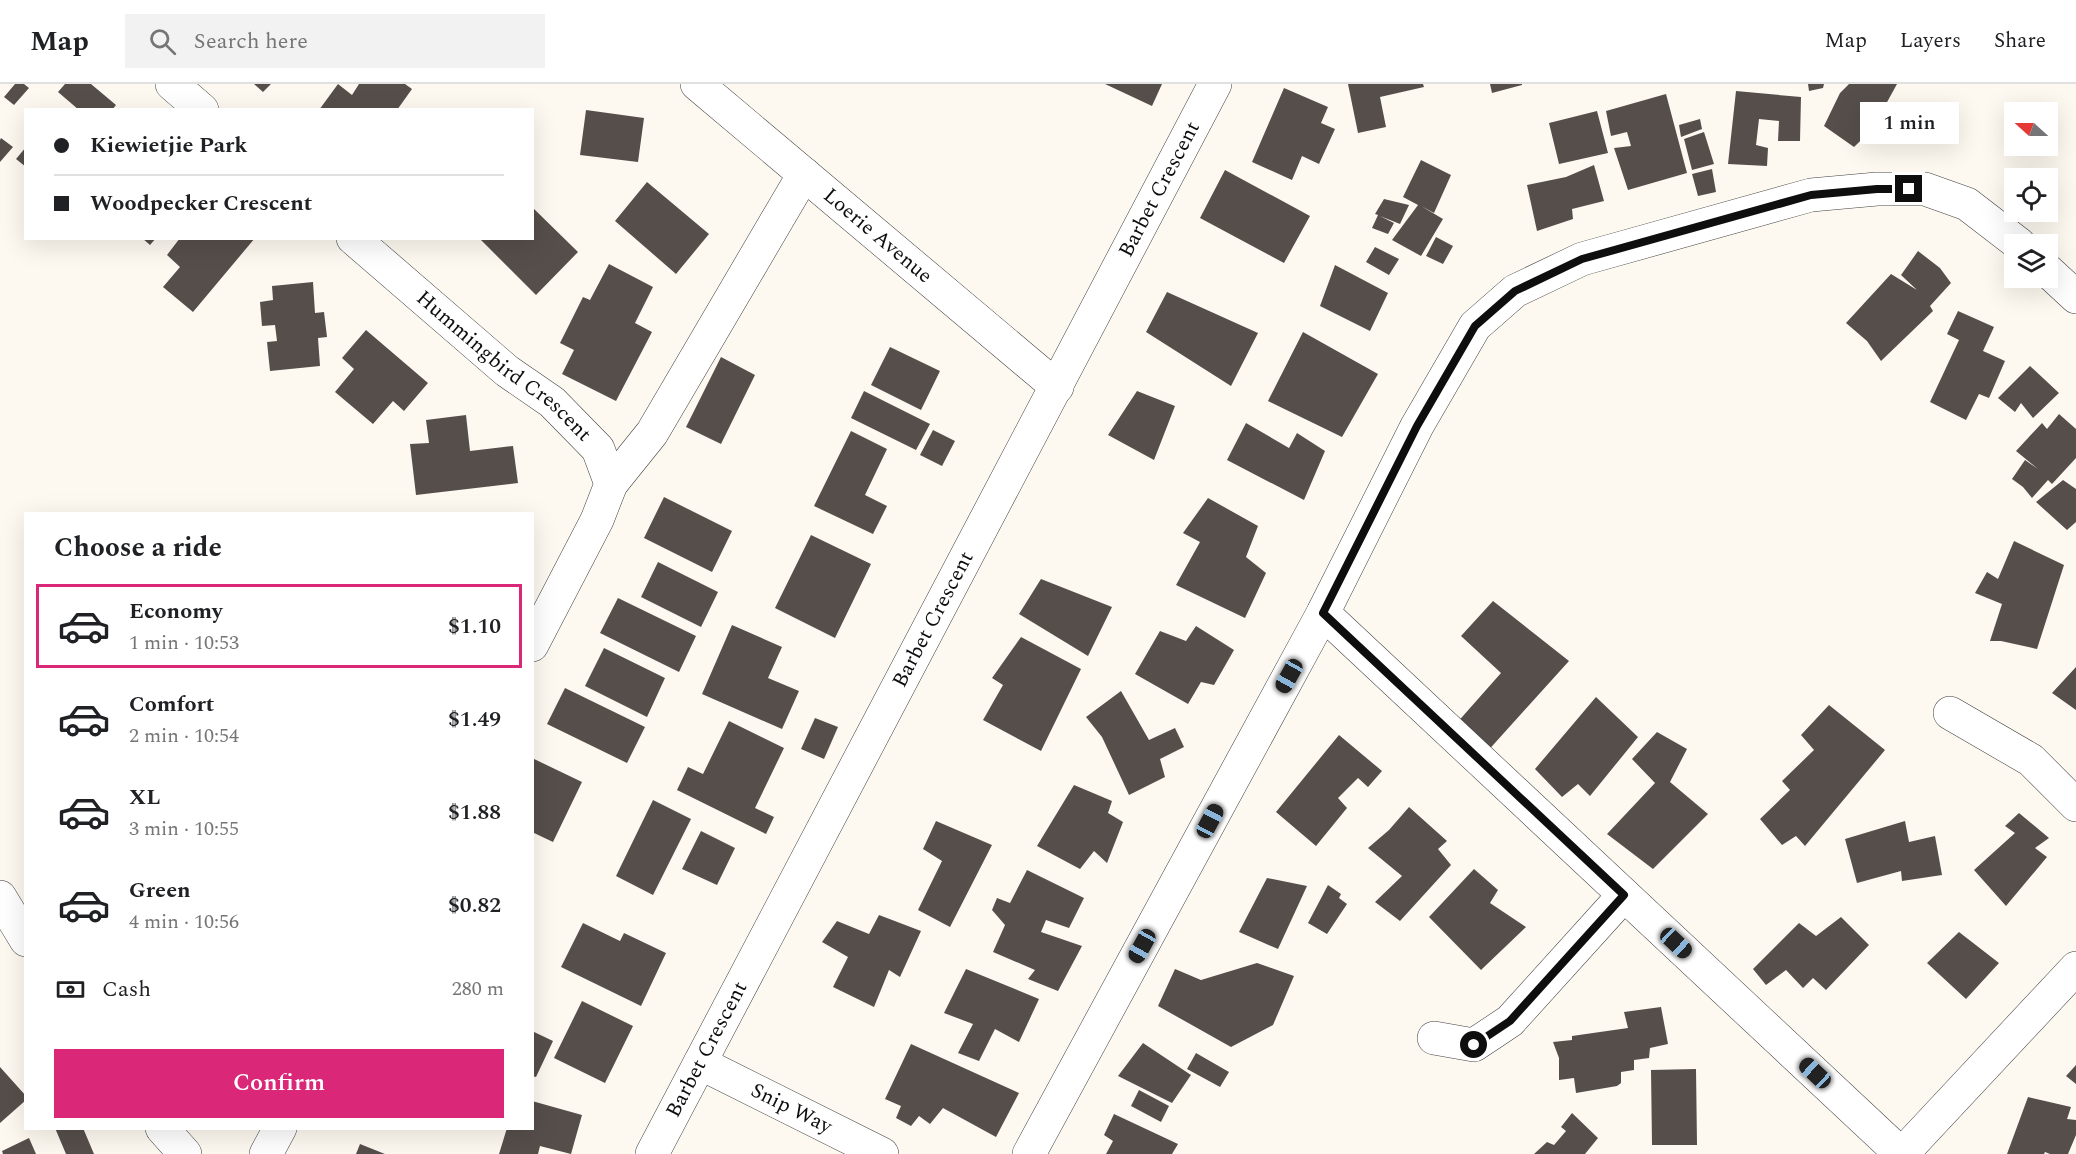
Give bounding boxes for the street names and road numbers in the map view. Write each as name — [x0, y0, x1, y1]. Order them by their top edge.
street label: Barbet Crescent — [1110, 116, 1209, 263]
street label: Loerie Avenue — [816, 180, 939, 292]
street label: Hummingbird Crescent — [409, 283, 599, 449]
street label: Barbet Crescent — [884, 546, 982, 693]
street label: Barbet Crescent — [658, 976, 756, 1123]
street label: Snip Way — [745, 1075, 838, 1143]

